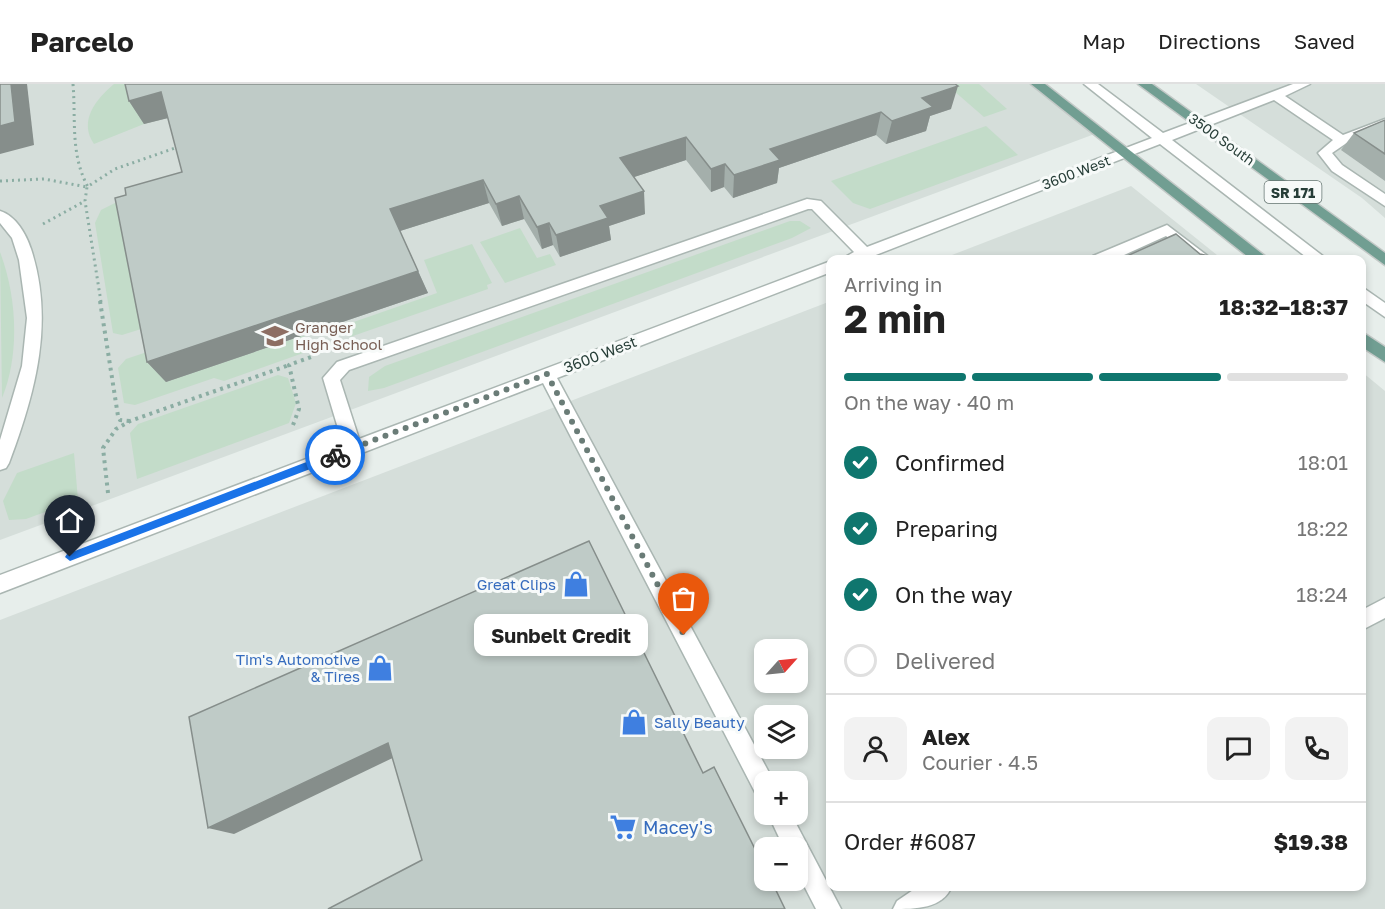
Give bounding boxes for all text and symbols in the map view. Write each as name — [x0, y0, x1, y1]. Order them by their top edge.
text: Parcelo — [30, 25, 134, 58]
text: Map — [1082, 28, 1125, 54]
text: Directions — [1158, 28, 1261, 54]
text: Saved — [1294, 28, 1355, 54]
street label: 3500 South — [1186, 109, 1258, 169]
street label: 3600 West — [1040, 151, 1112, 193]
road number: SR 171 — [1264, 181, 1322, 203]
text: Arriving in — [844, 272, 942, 296]
text: 18:32–18:37 — [1219, 293, 1348, 320]
text: 2 min — [844, 295, 946, 342]
place label: Granger High School — [295, 318, 383, 353]
school or university icon: Granger High School — [260, 321, 290, 351]
street label: 3600 West — [561, 332, 639, 376]
text: On the way · 40 m — [844, 390, 1014, 414]
courier — [305, 425, 365, 485]
icon: bike — [319, 439, 352, 472]
icon: check — [844, 446, 877, 479]
text: Confirmed — [895, 449, 1005, 476]
text: 18:01 — [1298, 450, 1348, 474]
pin — [44, 495, 95, 557]
icon: home — [53, 504, 86, 537]
icon: check — [844, 512, 877, 545]
text: Preparing — [895, 515, 998, 542]
text: 18:22 — [1297, 516, 1348, 540]
shop icon: Great Clips — [561, 569, 591, 599]
pin — [658, 573, 709, 635]
place label: Great Clips — [477, 575, 556, 593]
icon: check — [844, 578, 877, 611]
text: On the way — [895, 581, 1013, 608]
icon: bag — [667, 582, 700, 615]
text: 18:24 — [1296, 582, 1348, 606]
callout: Sunbelt Credit — [474, 614, 648, 656]
text: Sunbelt Credit — [491, 623, 631, 647]
north arrow — [754, 639, 808, 693]
map controls — [754, 639, 808, 891]
text: Delivered — [895, 647, 995, 674]
place label: Tim's Automotive & Tires — [236, 650, 360, 685]
shop icon: Tim's Automotive & Tires — [365, 653, 395, 683]
button: layers — [754, 705, 808, 759]
shop icon: Sally Beauty — [619, 707, 649, 737]
place label: Sally Beauty — [654, 713, 745, 731]
button: person — [844, 717, 907, 780]
button: chat — [1207, 717, 1270, 780]
button: phone — [1285, 717, 1348, 780]
text: Alex — [922, 723, 970, 750]
text: Courier · 4.5 — [922, 750, 1038, 774]
button: + — [754, 771, 808, 825]
supermarket icon: Macey's — [608, 812, 638, 842]
place label: Macey's — [643, 816, 713, 838]
text: Order #6087 — [844, 828, 976, 855]
text: $19.38 — [1273, 828, 1348, 855]
button: − — [754, 837, 808, 891]

